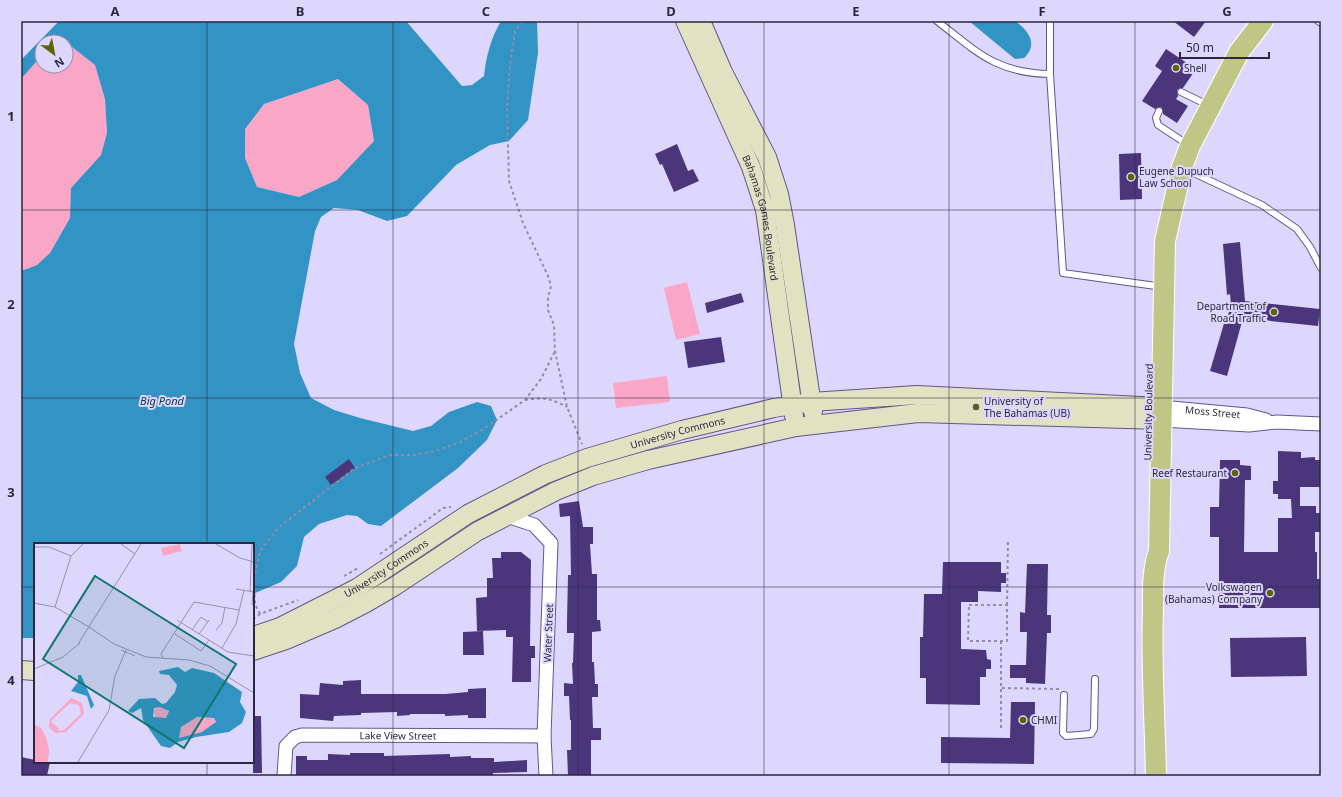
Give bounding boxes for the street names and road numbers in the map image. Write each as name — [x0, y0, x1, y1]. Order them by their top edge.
street label: Bahamas Games Boulevard — [739, 152, 782, 281]
street label: University Boulevard — [1140, 363, 1156, 461]
street label: Moss Street — [1185, 402, 1241, 421]
street label: University Commons — [628, 413, 727, 452]
street label: University Commons — [342, 535, 431, 600]
street label: Water Street — [540, 603, 556, 663]
street label: Lake View Street — [359, 728, 437, 743]

